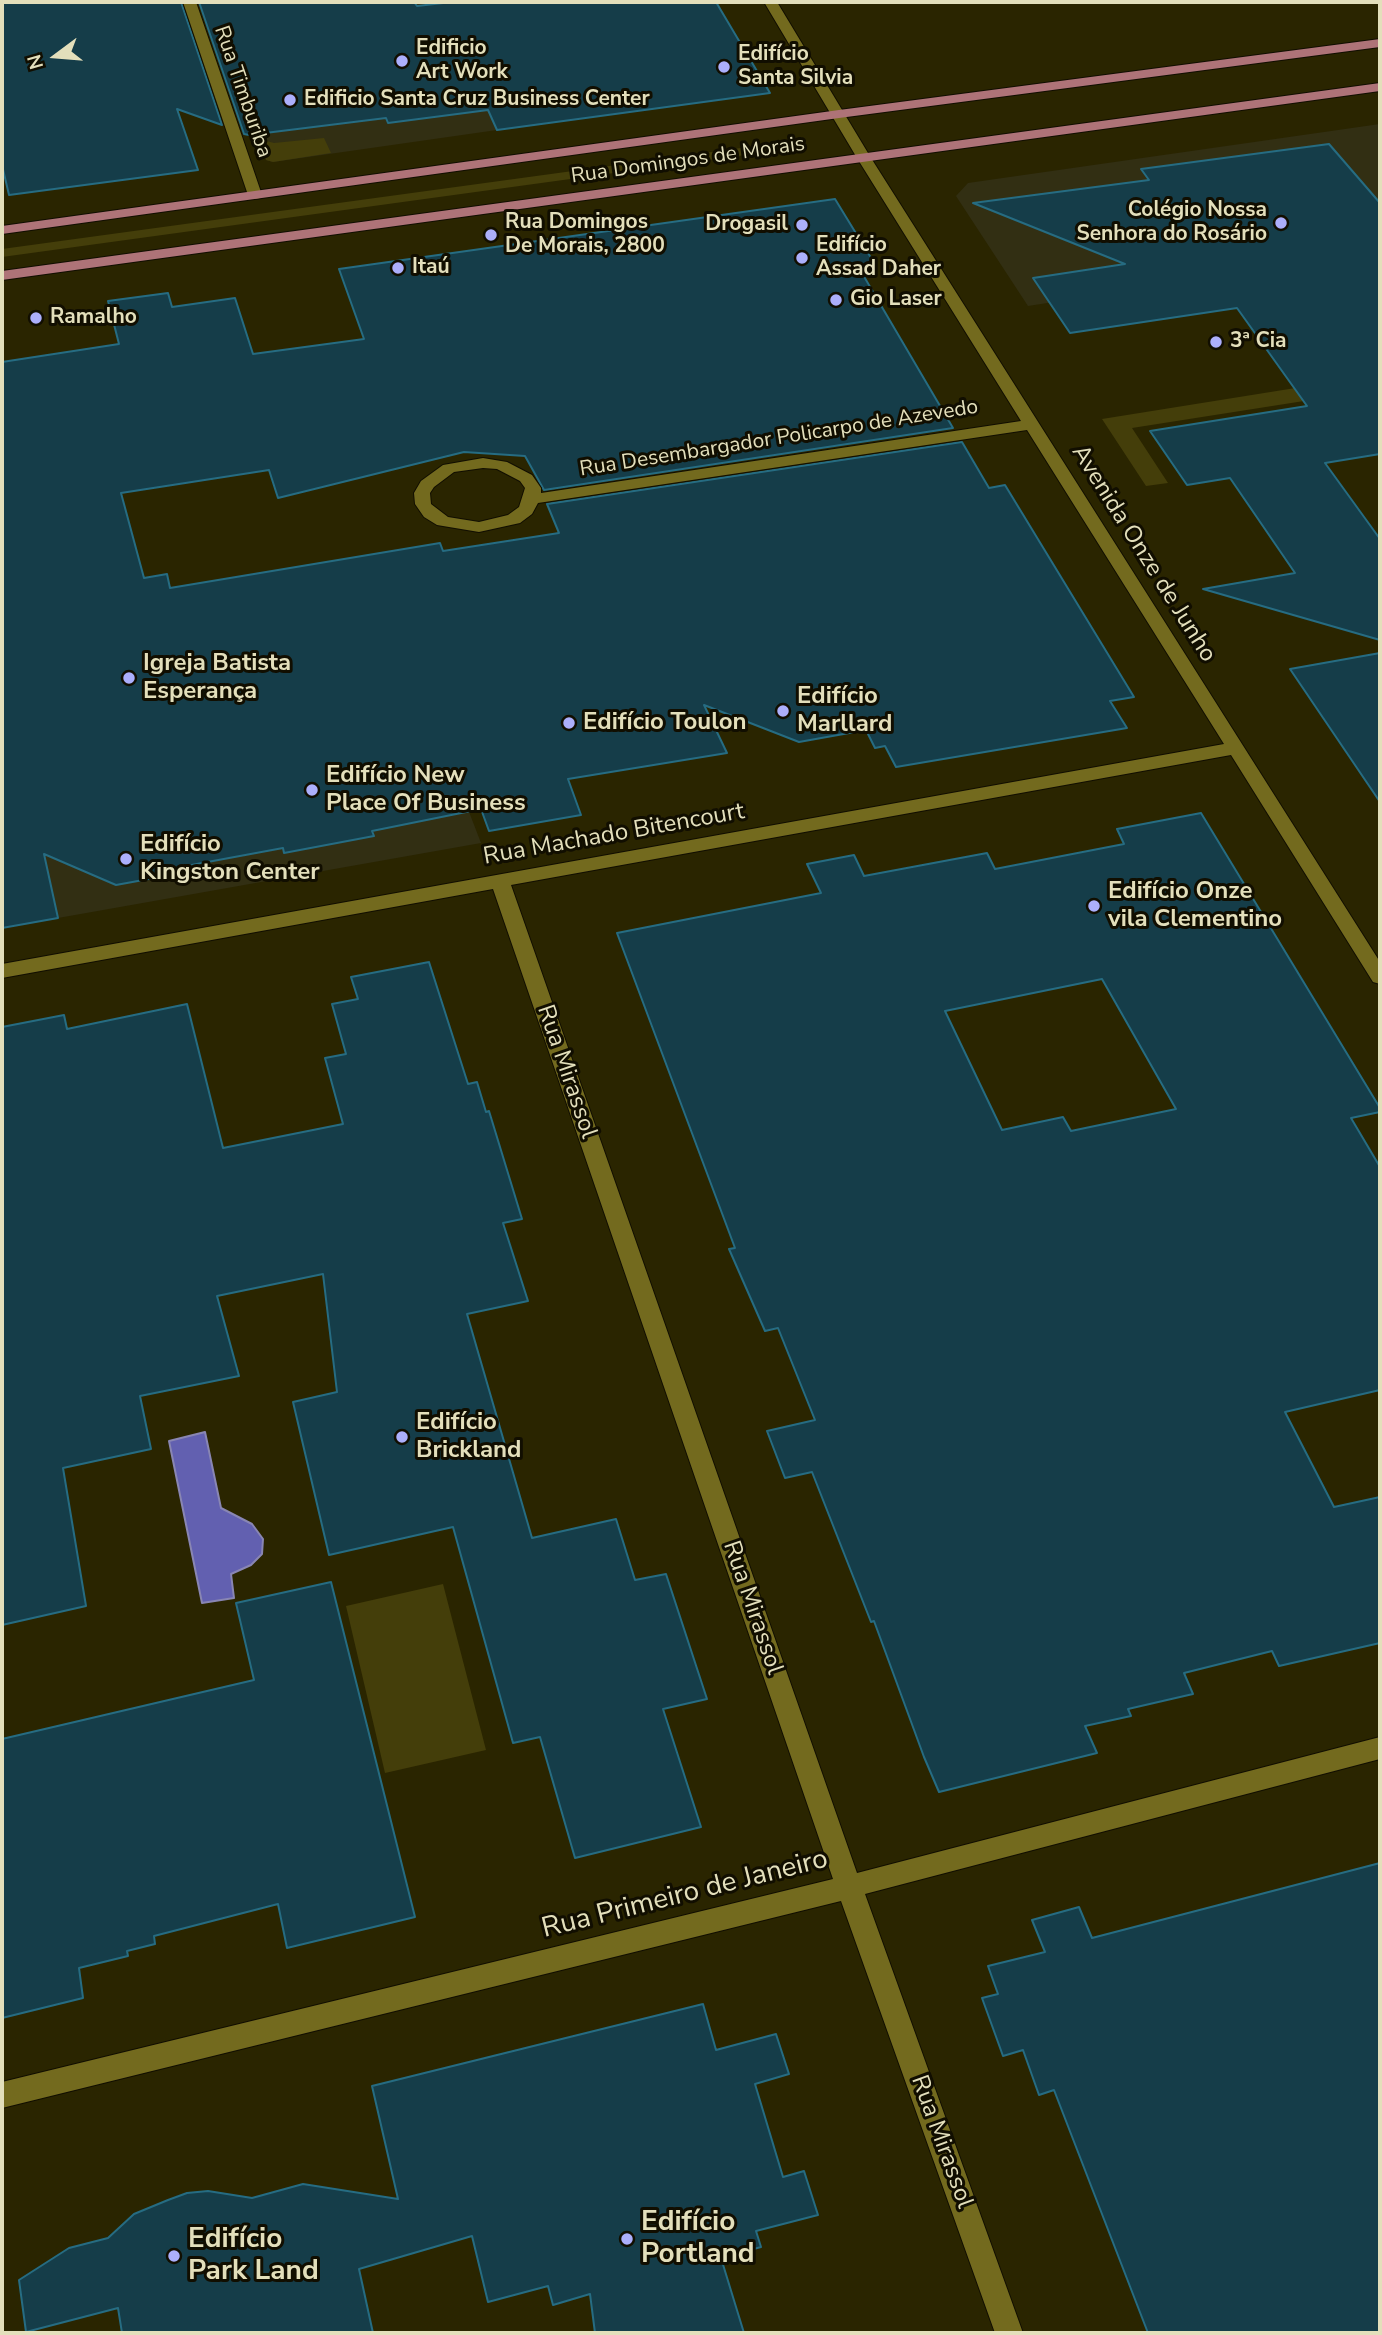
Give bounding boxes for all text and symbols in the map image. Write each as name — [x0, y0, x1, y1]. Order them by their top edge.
north arrow — [21, 21, 91, 91]
street label: Rua Timburiba — [208, 23, 276, 161]
place label: Edificio Art Work — [416, 36, 508, 86]
place label: Edifício Santa Silvia — [738, 42, 853, 92]
text: N — [21, 51, 50, 72]
marker: Edificio Art Work — [394, 53, 410, 69]
marker: Edifício Santa Silvia — [716, 59, 732, 75]
place label: Edificio Santa Cruz Business Center — [304, 87, 650, 113]
marker: Edificio Santa Cruz Business Center — [282, 92, 298, 108]
street label: Rua Domingos de Morais — [569, 132, 807, 190]
place label: Colégio Nossa Senhora do Rosário — [1076, 198, 1267, 248]
place label: Rua Domingos De Morais, 2800 — [505, 210, 665, 260]
place label: Drogasil — [705, 212, 788, 238]
marker: Colégio Nossa Senhora do Rosário — [1273, 215, 1289, 231]
marker: Drogasil — [794, 217, 810, 233]
marker: Rua Domingos De Morais, 2800 — [483, 227, 499, 243]
place label: Edifício Assad Daher — [816, 233, 941, 283]
marker: Edifício Assad Daher — [794, 250, 810, 266]
place label: Itaú — [412, 255, 450, 281]
marker: Itaú — [390, 260, 406, 276]
place label: Gio Laser — [850, 287, 942, 313]
marker: Gio Laser — [828, 292, 844, 308]
place label: Ramalho — [50, 305, 137, 331]
marker: Ramalho — [28, 310, 44, 326]
place label: 3ª Cia — [1230, 329, 1286, 355]
marker: 3ª Cia — [1208, 334, 1224, 350]
street label: Rua Desembargador Policarpo de Azevedo — [578, 395, 980, 483]
street label: Avenida Onze de Junho — [1064, 440, 1222, 668]
place label: Igreja Batista Esperança — [143, 650, 291, 706]
marker: Igreja Batista Esperança — [121, 670, 137, 686]
place label: Edifício Marllard — [797, 683, 892, 739]
marker: Edifício Marllard — [775, 703, 791, 719]
place label: Edifício Toulon — [583, 709, 747, 737]
marker: Edifício Toulon — [561, 715, 577, 731]
place label: Edifício New Place Of Business — [326, 762, 526, 818]
marker: Edifício New Place Of Business — [304, 782, 320, 798]
street label: Rua Machado Bitencourt — [481, 798, 747, 872]
place label: Edifício Kingston Center — [140, 831, 320, 887]
marker: Edifício Kingston Center — [118, 851, 134, 867]
place label: Edifício Onze vila Clementino — [1108, 878, 1282, 934]
marker: Edifício Onze vila Clementino — [1086, 898, 1102, 914]
street label: Rua Mirassol — [530, 1001, 602, 1143]
place label: Edifício Brickland — [416, 1409, 521, 1465]
marker: Edifício Brickland — [394, 1429, 410, 1445]
street label: Rua Mirassol — [716, 1537, 788, 1679]
street label: Rua Primeiro de Janeiro — [539, 1843, 831, 1947]
street label: Rua Mirassol — [904, 2072, 978, 2212]
place label: Edifício Portland — [641, 2206, 755, 2272]
place label: Edifício Park Land — [188, 2223, 319, 2289]
marker: Edifício Portland — [619, 2231, 635, 2247]
marker: Edifício Park Land — [166, 2248, 182, 2264]

